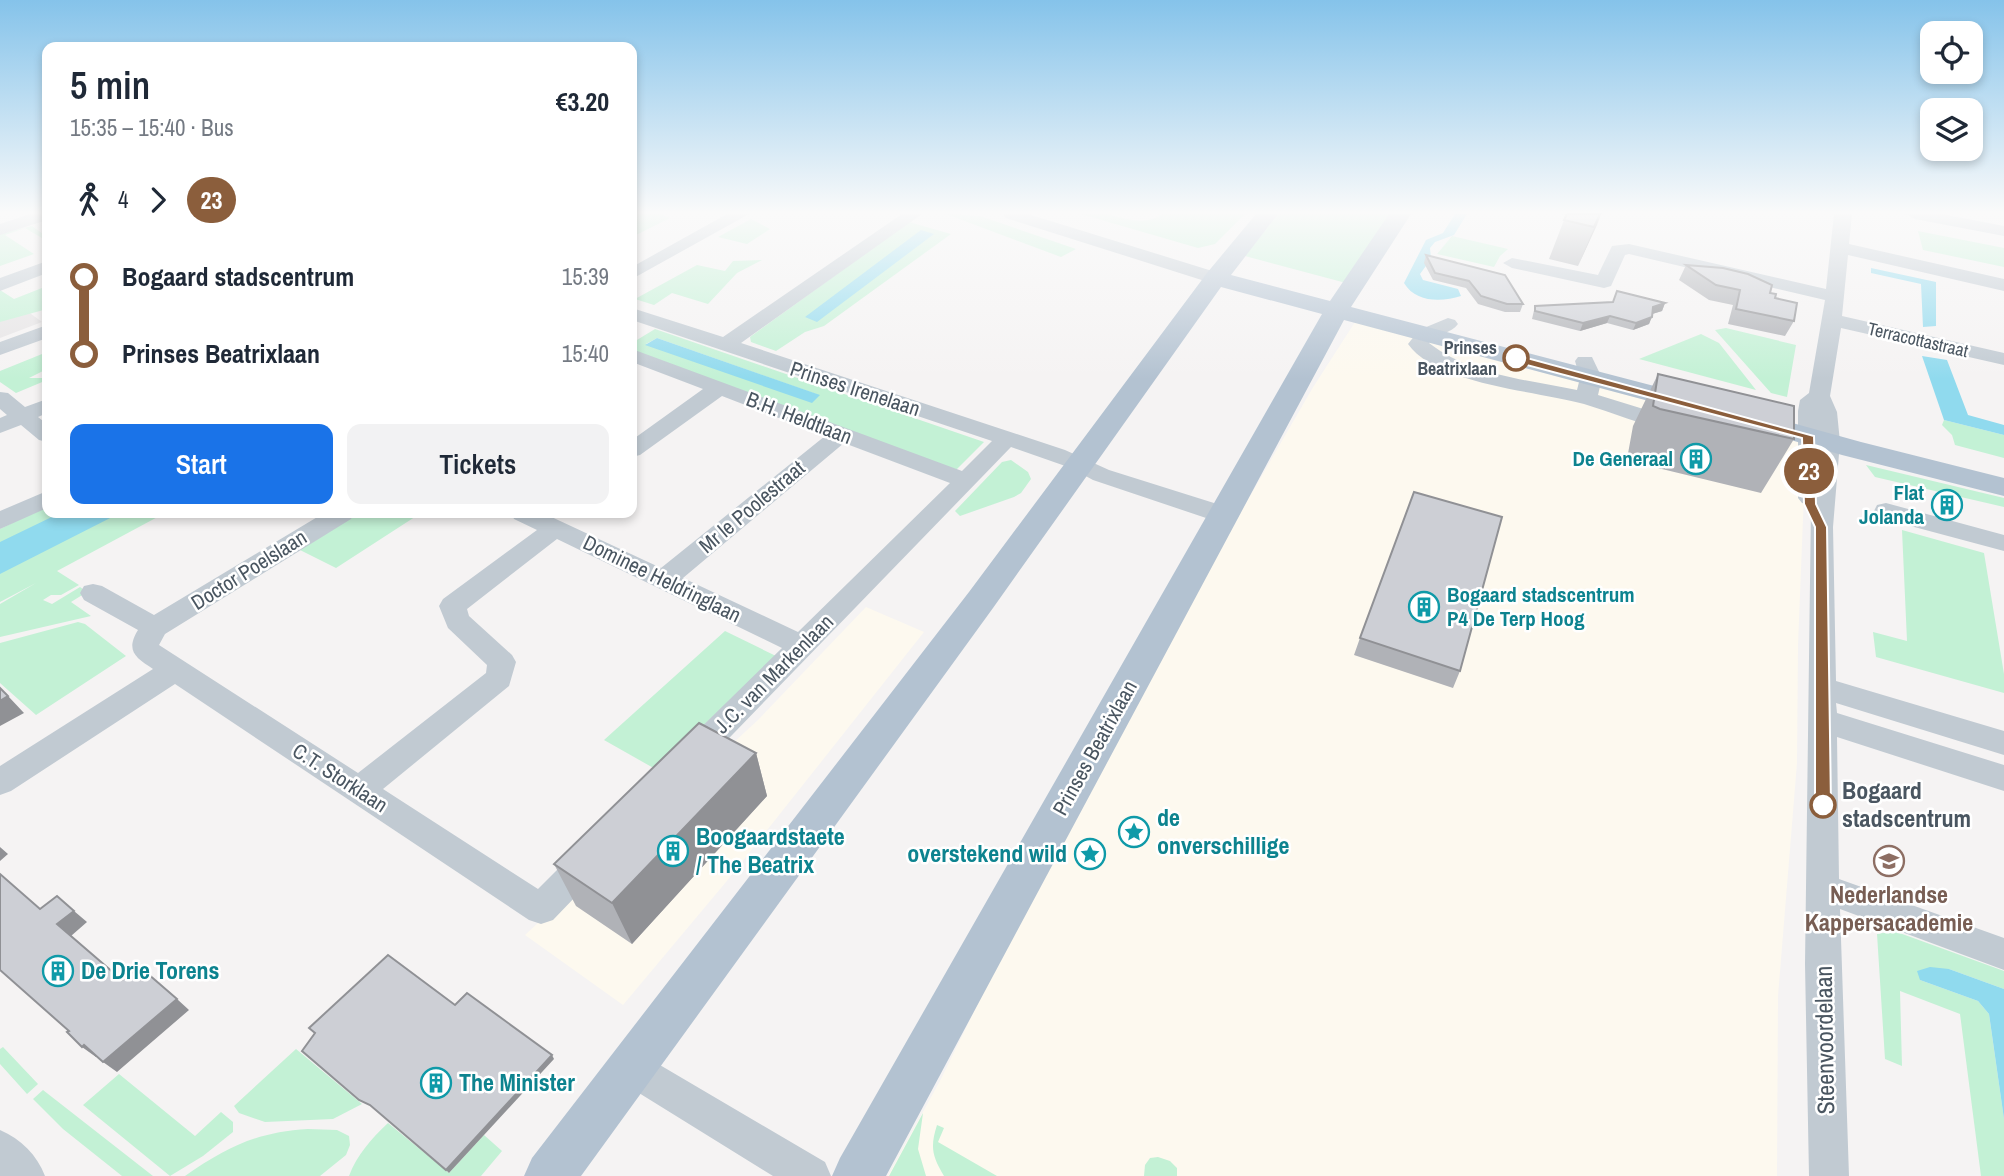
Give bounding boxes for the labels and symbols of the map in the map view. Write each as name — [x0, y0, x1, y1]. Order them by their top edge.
street label: Terracottastraat — [1865, 316, 1971, 363]
place label: Prinses Beatrixlaan — [1417, 335, 1497, 381]
marker: Prinses Beatrixlaan — [1503, 345, 1529, 371]
street label: Prinses Irenelaan — [786, 354, 924, 423]
street label: B.H. Heldtlaan — [742, 384, 856, 451]
building icon: De Generaal — [1679, 442, 1713, 476]
place label: De Generaal — [1572, 444, 1673, 473]
line badge: 23 — [1778, 448, 1840, 494]
street label: Mr le Poolestraat — [692, 454, 811, 560]
place label: Flat Jolanda — [1859, 478, 1924, 531]
building icon: Flat Jolanda — [1930, 488, 1964, 522]
street label: Doctor Poelslaan — [185, 523, 312, 617]
street label: Dominee Heldringlaan — [578, 528, 746, 629]
place label: Bogaard stadscentrum P4 De Terp Hoog — [1447, 580, 1635, 633]
building icon: Bogaard stadscentrum P4 De Terp Hoog — [1407, 590, 1441, 624]
street label: J.C. van Markenlaan — [708, 608, 840, 740]
street label: Prinses Beatrixlaan — [1045, 675, 1144, 821]
street label: C.T. Storklaan — [287, 736, 394, 819]
place label: Bogaard stadscentrum — [1842, 774, 1971, 834]
marker: Bogaard stadscentrum — [1810, 792, 1836, 818]
place label: de onverschillige — [1157, 801, 1289, 861]
place icon: de onverschillige — [1117, 815, 1151, 849]
place label: Boogaardstaete / The Beatrix — [696, 820, 845, 880]
building icon: Boogaardstaete / The Beatrix — [656, 834, 690, 868]
place label: overstekend wild — [907, 837, 1067, 869]
place icon: overstekend wild — [1073, 837, 1107, 871]
school or university icon: Nederlandse Kappersacademie — [1872, 844, 1906, 878]
place label: Nederlandse Kappersacademie — [1805, 878, 1973, 938]
building icon: De Drie Torens — [41, 954, 75, 988]
place label: De Drie Torens — [81, 954, 220, 986]
street label: Steenvoordelaan — [1807, 965, 1841, 1115]
building icon: The Minister — [419, 1066, 453, 1100]
place label: The Minister — [459, 1066, 575, 1098]

